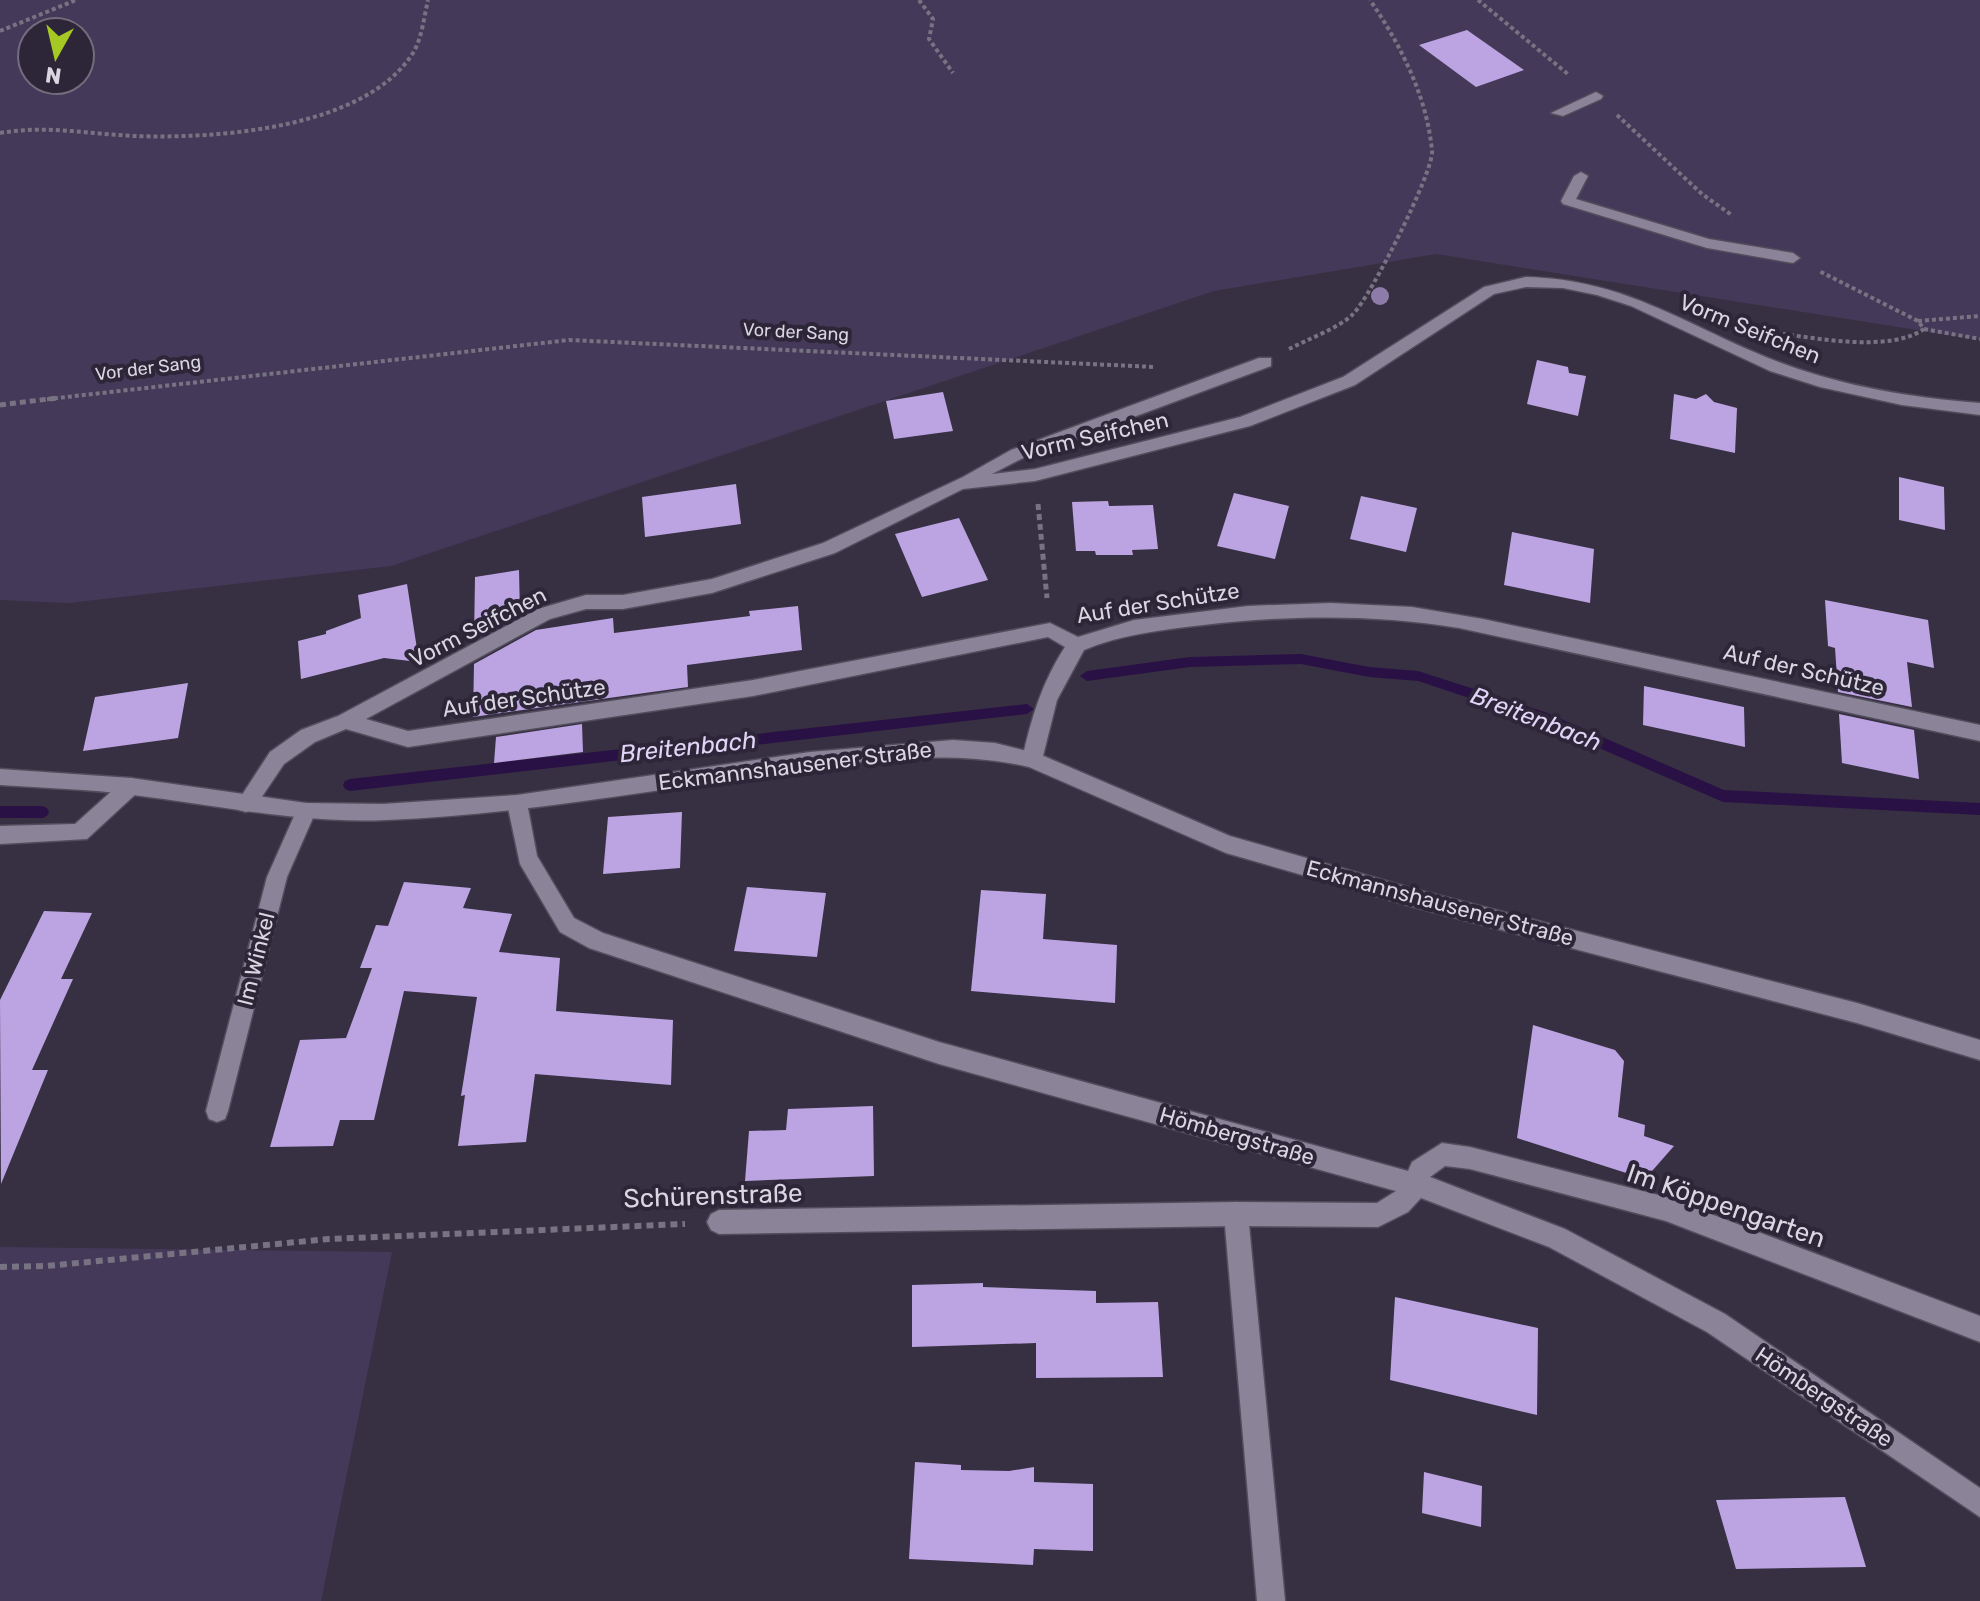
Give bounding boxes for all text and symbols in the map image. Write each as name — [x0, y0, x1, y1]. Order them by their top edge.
north arrow — [16, 16, 96, 96]
text: N — [44, 61, 63, 90]
street label: Vorm Seifchen — [1675, 288, 1825, 370]
street label: Vor der Sang — [742, 318, 850, 346]
street label: Vor der Sang — [94, 351, 202, 385]
street label: Vorm Seifchen — [1019, 406, 1171, 466]
street label: Auf der Schütze — [1075, 577, 1241, 629]
street label: Vorm Seifchen — [405, 581, 551, 673]
street label: Auf der Schütze — [1721, 638, 1887, 702]
street label: Auf der Schütze — [441, 673, 607, 723]
water label: Breitenbach — [1467, 681, 1605, 757]
water label: Breitenbach — [618, 726, 758, 768]
street label: Eckmannshausener Straße — [657, 736, 933, 796]
street label: Eckmannshausener Straße — [1303, 854, 1577, 952]
street label: Im Winkel — [231, 909, 281, 1009]
street label: Hömbergstraße — [1156, 1101, 1318, 1171]
street label: Im Köppengarten — [1623, 1158, 1829, 1254]
street label: Schürenstraße — [623, 1177, 803, 1215]
street label: Hömbergstraße — [1750, 1341, 1898, 1453]

